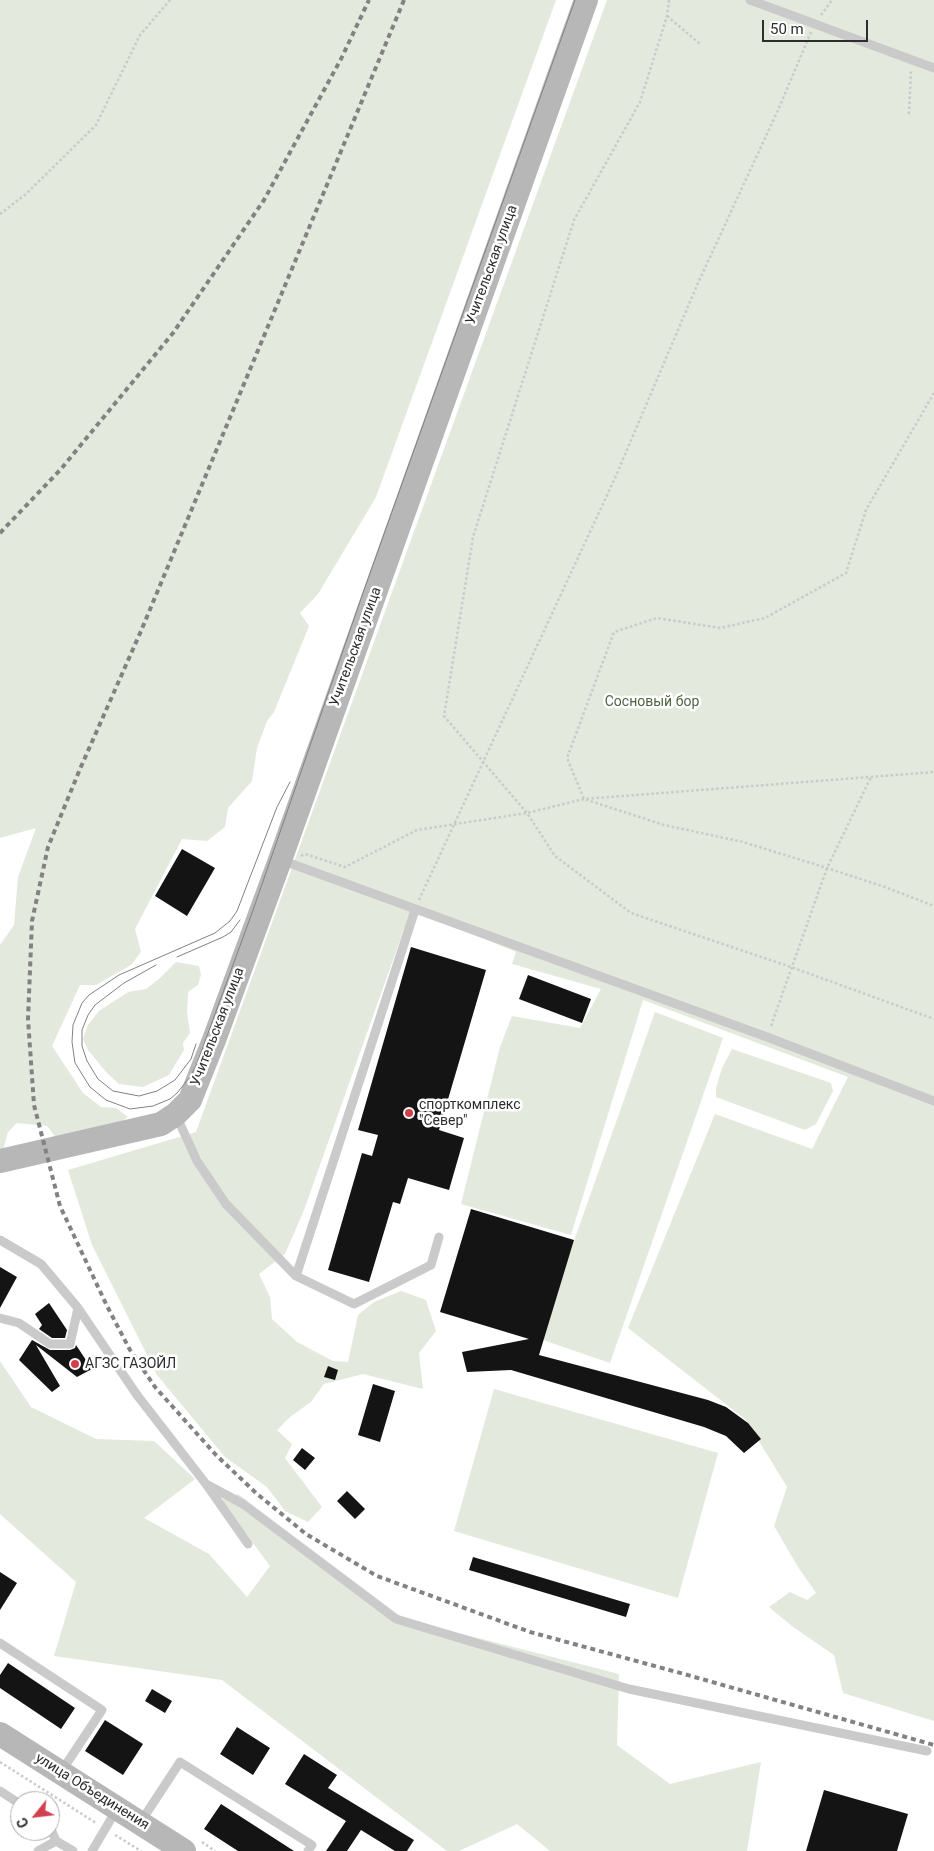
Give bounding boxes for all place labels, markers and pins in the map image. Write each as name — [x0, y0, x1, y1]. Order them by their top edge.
place label: спорткомплекс "Север" — [419, 1097, 521, 1130]
marker: спорткомплекс "Север" — [403, 1107, 415, 1119]
place label: АГЗС ГАЗОЙЛ — [85, 1356, 176, 1372]
marker: АГЗС ГАЗОЙЛ — [69, 1358, 81, 1370]

